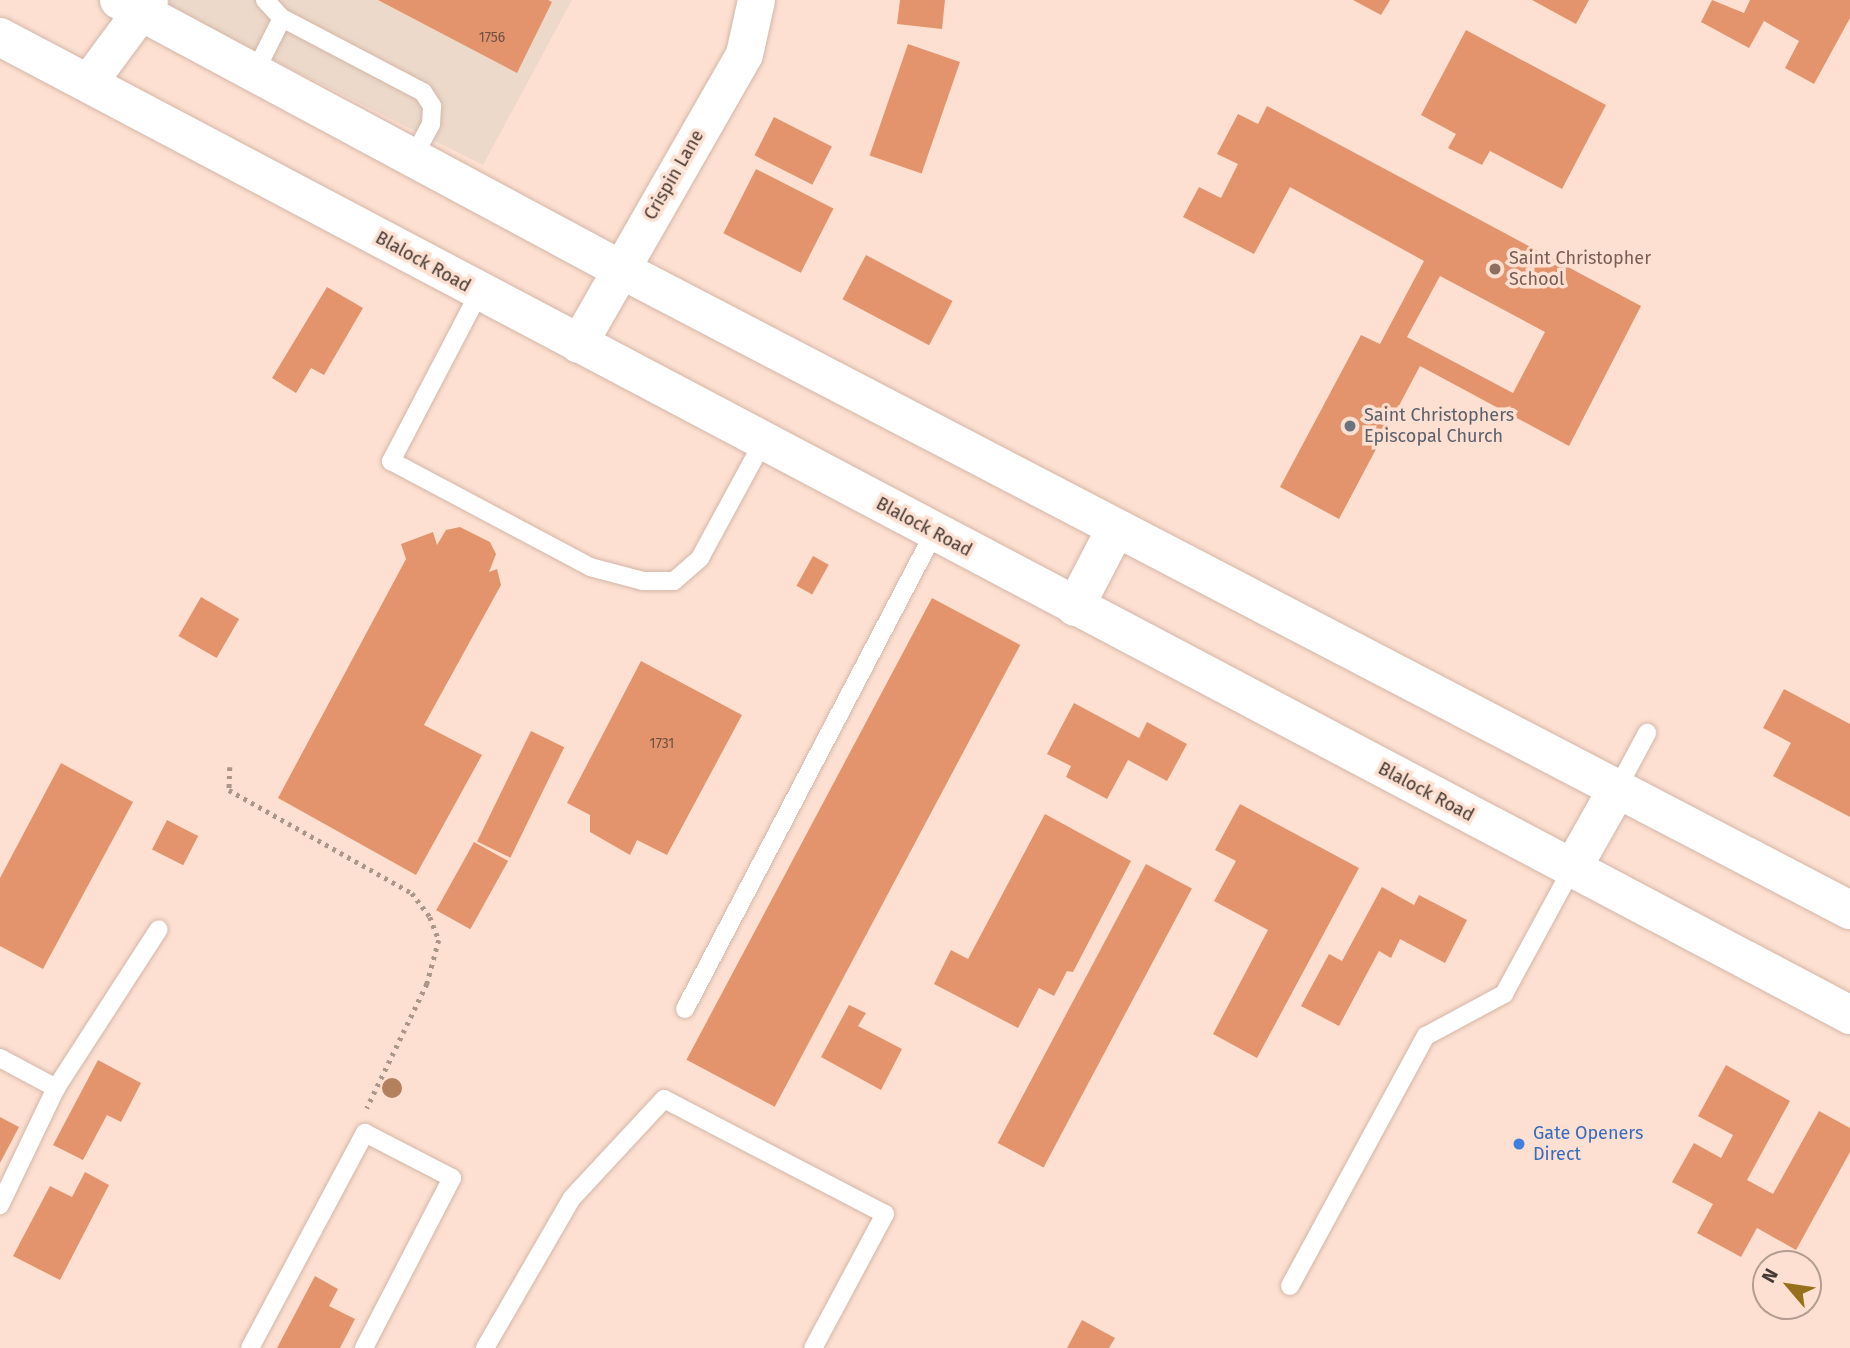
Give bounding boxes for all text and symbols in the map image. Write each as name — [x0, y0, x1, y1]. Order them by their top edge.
house number: 1756 — [479, 30, 505, 46]
street label: Crispin Lane — [640, 126, 708, 224]
street label: Blalock Road — [372, 227, 474, 297]
place label: Saint Christopher School — [1509, 248, 1651, 290]
marker: Saint Christopher School — [1487, 261, 1503, 277]
place label: Saint Christophers Episcopal Church — [1364, 405, 1514, 448]
marker: Saint Christophers Episcopal Church — [1342, 418, 1358, 434]
street label: Blalock Road — [872, 493, 976, 561]
house number: 1731 — [650, 736, 674, 752]
street label: Blalock Road — [1374, 758, 1478, 826]
place label: Gate Openers Direct — [1533, 1123, 1643, 1166]
marker: Gate Openers Direct — [1511, 1136, 1527, 1152]
north arrow — [1752, 1250, 1822, 1320]
text: N — [1757, 1264, 1783, 1287]

